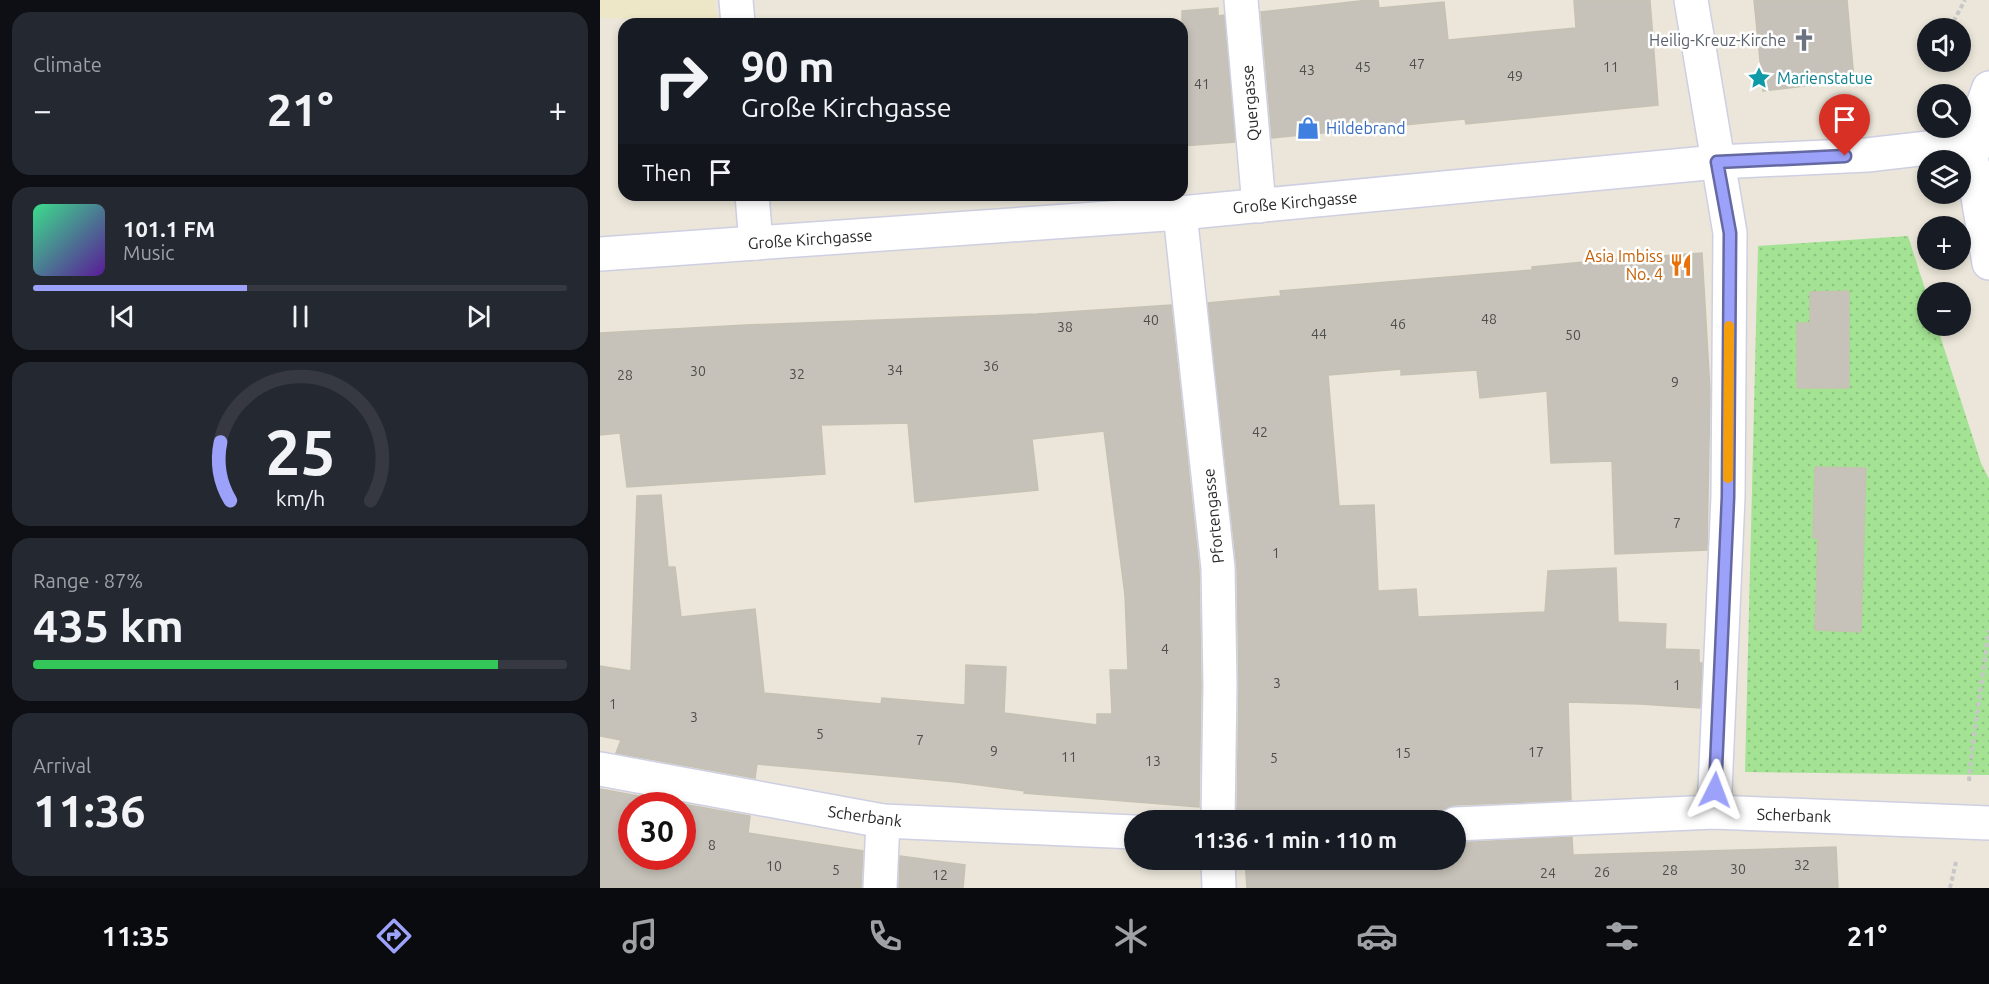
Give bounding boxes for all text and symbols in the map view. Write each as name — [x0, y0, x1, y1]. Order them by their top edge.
map controls — [1917, 18, 1971, 336]
button: sound — [1917, 18, 1971, 72]
church icon: Heilig-Kreuz-Kirche — [1791, 27, 1817, 53]
place label: Heilig-Kreuz-Kirche — [1649, 31, 1786, 49]
icon: right — [642, 42, 720, 120]
text: 90 m — [741, 43, 835, 90]
text: Climate — [33, 53, 102, 76]
house number: 47 — [1409, 56, 1425, 72]
house number: 45 — [1355, 59, 1371, 75]
house number: 11 — [1603, 59, 1619, 75]
house number: 43 — [1299, 62, 1315, 78]
street label: Quergasse — [1238, 64, 1262, 142]
place icon: Marienstatue — [1746, 65, 1772, 91]
house number: 49 — [1507, 68, 1523, 84]
place label: Marienstatue — [1777, 69, 1873, 87]
house number: 41 — [1194, 76, 1210, 92]
text: 21° — [267, 84, 333, 135]
button: search — [1917, 84, 1971, 138]
text: − — [33, 91, 52, 128]
text: + — [548, 91, 567, 128]
text: Große Kirchgasse — [741, 92, 952, 122]
pin — [1819, 94, 1870, 156]
icon: arrive — [1828, 103, 1861, 136]
shop icon: Hildebrand — [1295, 115, 1321, 141]
place label: Hildebrand — [1326, 119, 1406, 137]
button: layers — [1917, 150, 1971, 204]
icon: arrive — [704, 156, 737, 189]
text: Then — [642, 160, 692, 185]
street label: Große Kirchgasse — [1232, 188, 1358, 216]
text: 101.1 FM — [123, 216, 215, 241]
button: + — [1917, 216, 1971, 270]
street label: Große Kirchgasse — [747, 226, 873, 252]
text: Music — [123, 241, 175, 264]
place label: Asia Imbiss No. 4 — [1585, 247, 1663, 283]
restaurant icon: Asia Imbiss No. 4 — [1668, 252, 1694, 278]
button: − — [1917, 282, 1971, 336]
icon: previous — [106, 300, 139, 333]
icon: pause — [284, 300, 317, 333]
icon: next — [462, 300, 495, 333]
house number: 48 — [1481, 311, 1497, 327]
house number: 40 — [1143, 312, 1159, 328]
house number: 46 — [1390, 316, 1406, 332]
house number: 38 — [1057, 319, 1073, 335]
house number: 44 — [1311, 326, 1327, 342]
house number: 50 — [1565, 327, 1581, 343]
house number: 36 — [983, 358, 999, 374]
house number: 34 — [887, 362, 903, 378]
house number: 30 — [690, 363, 706, 379]
house number: 32 — [789, 366, 805, 382]
house number: 28 — [617, 367, 633, 383]
house number: 9 — [1671, 374, 1679, 390]
text: 25 — [265, 417, 335, 487]
house number: 42 — [1252, 424, 1268, 440]
street label: Pfortengasse — [1199, 468, 1227, 564]
text: km/h — [275, 486, 325, 510]
house number: 7 — [1673, 515, 1681, 531]
house number: 1 — [1272, 545, 1280, 561]
text: Range · 87% — [33, 569, 143, 592]
text: 435 km — [33, 600, 184, 651]
house number: 4 — [1161, 641, 1169, 657]
house number: 3 — [1273, 675, 1281, 691]
house number: 1 — [1673, 677, 1681, 693]
house number: 1 — [609, 696, 617, 712]
house number: 3 — [690, 709, 698, 725]
house number: 5 — [816, 726, 824, 742]
house number: 7 — [916, 732, 924, 748]
house number: 9 — [990, 743, 998, 759]
house number: 17 — [1528, 744, 1544, 760]
house number: 15 — [1395, 745, 1411, 761]
house number: 11 — [1061, 749, 1077, 765]
house number: 5 — [1270, 750, 1278, 766]
house number: 13 — [1145, 753, 1161, 769]
text: Arrival — [33, 754, 91, 777]
position arrow — [1683, 758, 1747, 822]
text: 11:36 — [33, 785, 146, 836]
speed limit sign: 30 — [618, 792, 696, 870]
street label: Scherbank — [827, 802, 903, 830]
street label: Scherbank — [1756, 805, 1832, 825]
text: 11:36 · 1 min · 110 m — [1193, 827, 1397, 852]
house number: 8 — [708, 837, 716, 853]
house number: 32 — [1794, 857, 1810, 873]
house number: 10 — [766, 858, 782, 874]
house number: 30 — [1730, 861, 1746, 877]
house number: 5 — [832, 862, 840, 878]
house number: 28 — [1662, 862, 1678, 878]
house number: 26 — [1594, 864, 1610, 880]
house number: 24 — [1540, 865, 1556, 881]
house number: 12 — [932, 867, 948, 883]
icon: directions — [373, 915, 415, 957]
icon: music — [619, 915, 661, 957]
icon: phone — [864, 915, 906, 957]
icon: climate — [1110, 915, 1152, 957]
icon: car — [1356, 915, 1398, 957]
icon: filters — [1601, 915, 1643, 957]
text: 11:35 — [102, 921, 169, 951]
text: 21° — [1847, 921, 1887, 951]

